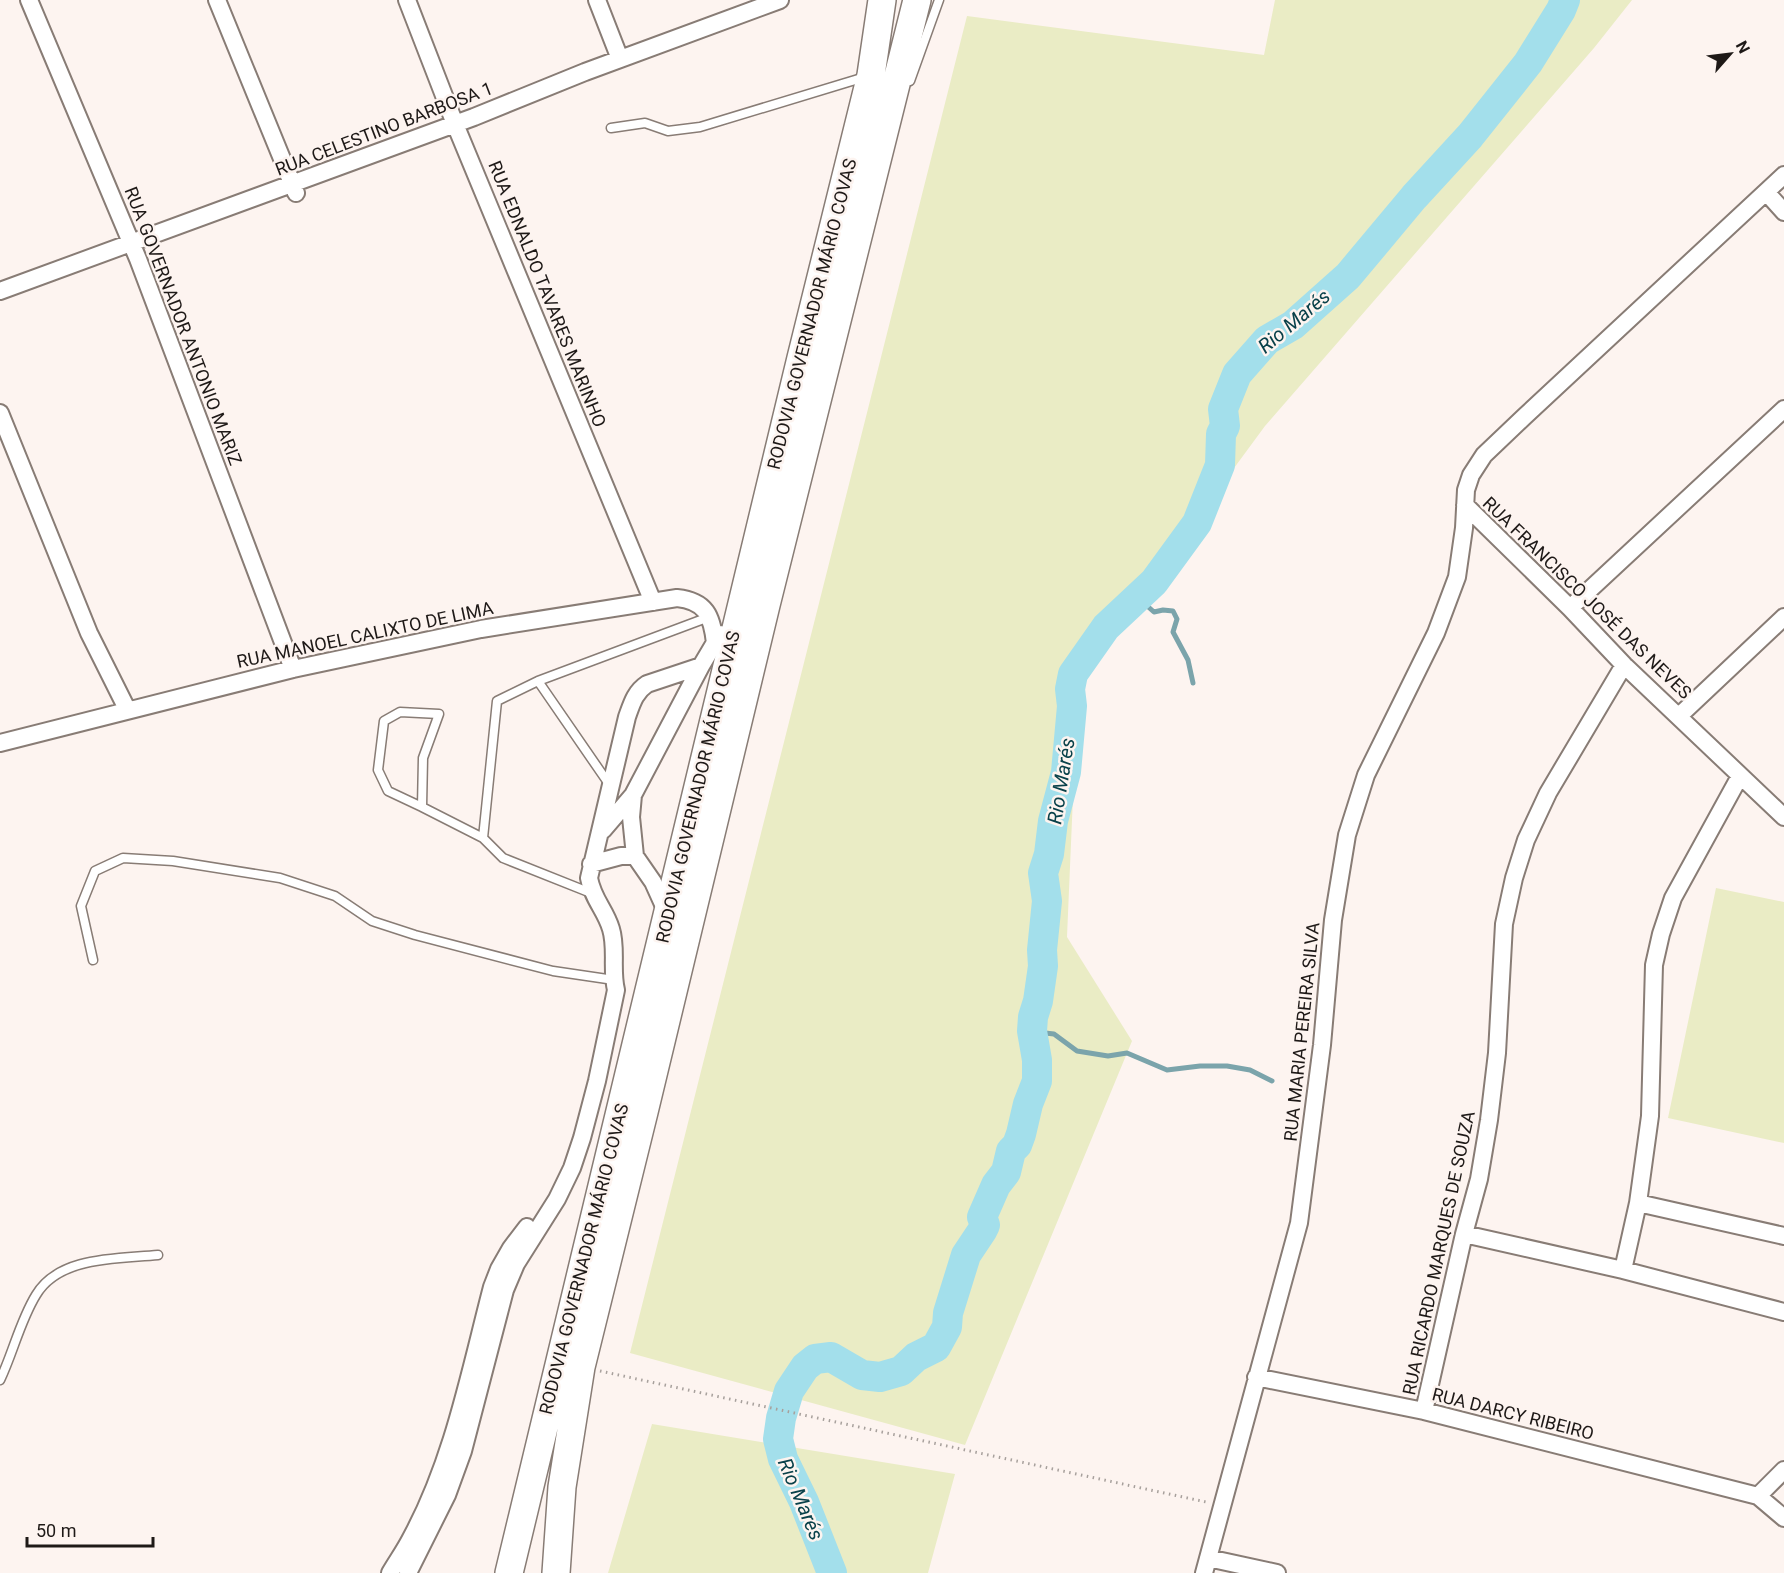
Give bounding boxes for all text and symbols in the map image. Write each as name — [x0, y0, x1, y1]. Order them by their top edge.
north arrow — [1700, 24, 1760, 84]
text: N — [1732, 38, 1754, 57]
street label: RUA CELESTINO BARBOSA 1 — [272, 77, 496, 180]
street label: RODOVIA GOVERNADOR MÁRIO COVAS — [763, 156, 860, 471]
street label: RUA EDNALDO TAVARES MARINHO — [484, 158, 611, 430]
street label: RUA GOVERNADOR ANTONIO MARIZ — [121, 184, 247, 468]
water label: Rio Marés — [1253, 284, 1335, 358]
street label: RUA FRANCISCO JOSÉ DAS NEVES — [1479, 492, 1696, 703]
street label: RUA MANOEL CALIXTO DE LIMA — [235, 597, 495, 672]
street label: RODOVIA GOVERNADOR MÁRIO COVAS — [651, 629, 744, 945]
water label: Rio Marés — [1042, 736, 1080, 826]
street label: RUA MARIA PEREIRA SILVA — [1280, 921, 1323, 1143]
street label: RODOVIA GOVERNADOR MÁRIO COVAS — [535, 1101, 632, 1416]
street label: RUA RICARDO MARQUES DE SOUZA — [1398, 1109, 1479, 1397]
street label: RUA DARCY RIBEIRO — [1430, 1383, 1596, 1444]
water label: Rio Marés — [773, 1454, 829, 1544]
scale bar — [27, 1510, 153, 1548]
text: 50 m — [36, 1520, 76, 1541]

